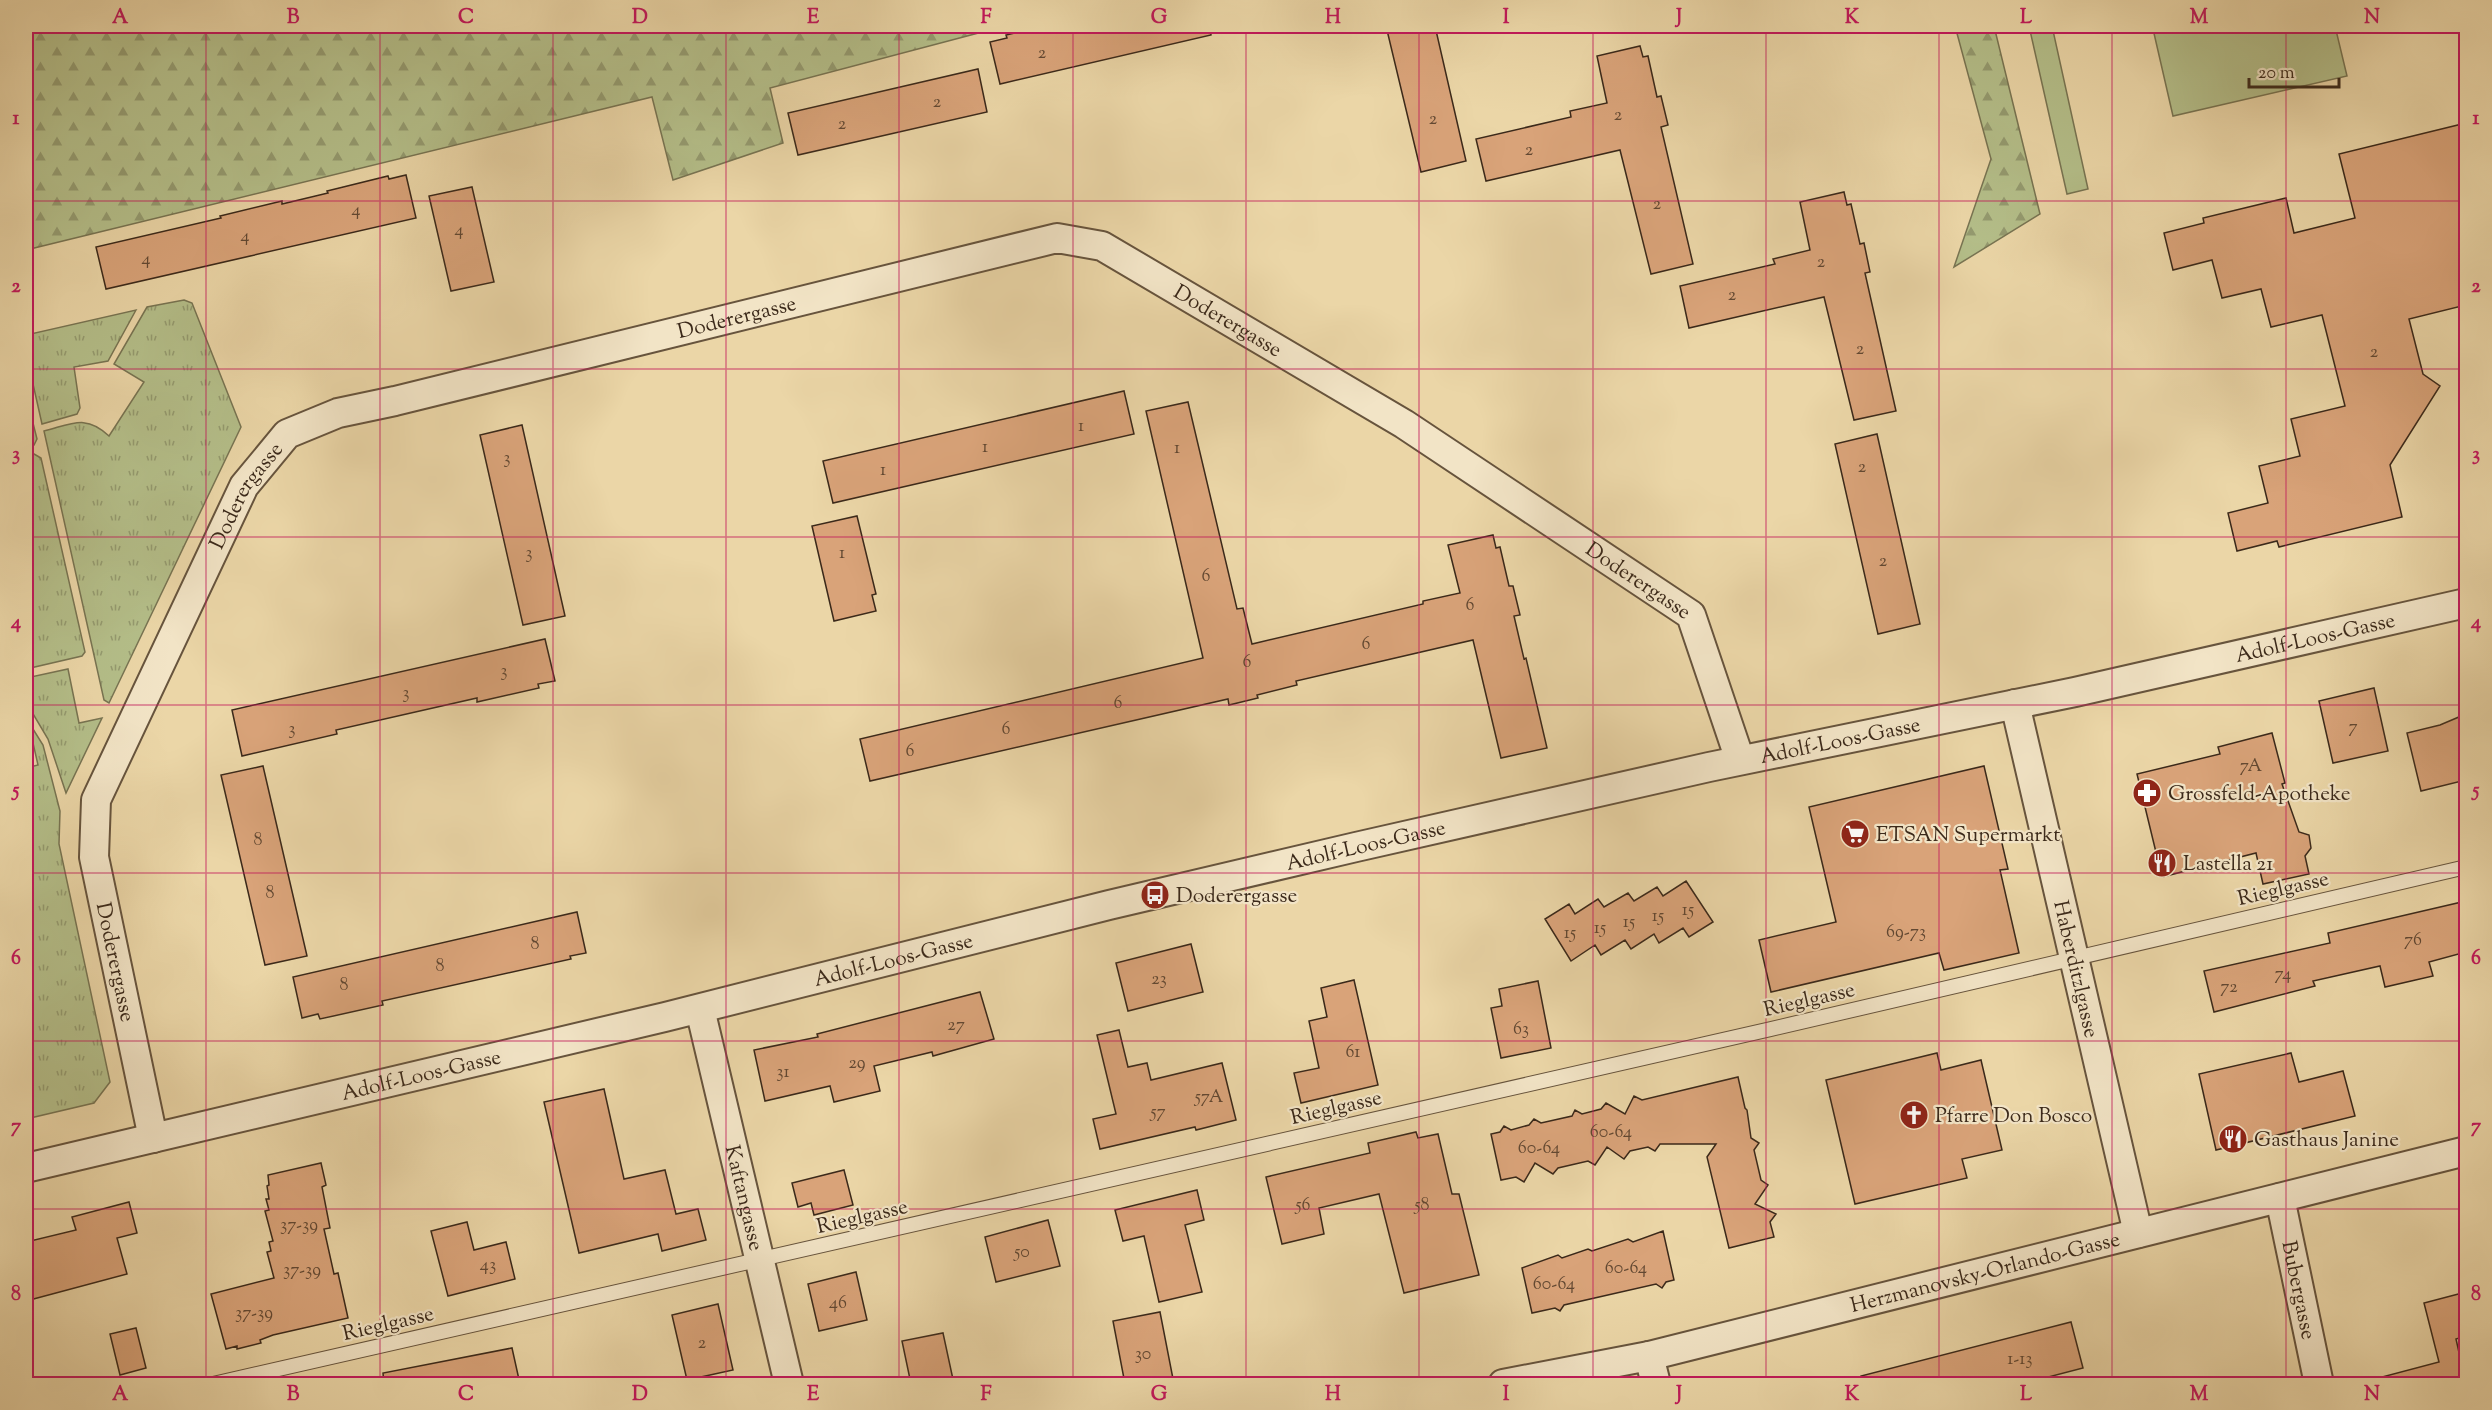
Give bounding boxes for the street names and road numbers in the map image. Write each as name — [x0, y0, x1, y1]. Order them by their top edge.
street label: Doderergasse — [1167, 278, 1287, 366]
street label: Doderergasse — [675, 290, 800, 348]
street label: Doderergasse — [203, 437, 291, 555]
street label: Doderergasse — [1579, 536, 1696, 628]
street label: Adolf-Loos-Gasse — [2233, 607, 2398, 672]
street label: Adolf-Loos-Gasse — [1758, 711, 1923, 773]
street label: Adolf-Loos-Gasse — [1283, 814, 1449, 880]
street label: Rieglgasse — [2235, 865, 2332, 915]
street label: Haberditzlgasse — [2044, 898, 2105, 1041]
street label: Doderergasse — [87, 900, 141, 1025]
street label: Adolf-Loos-Gasse — [811, 927, 977, 996]
street label: Rieglgasse — [1761, 976, 1858, 1026]
street label: Adolf-Loos-Gasse — [339, 1043, 504, 1110]
street label: Rieglgasse — [1288, 1084, 1385, 1134]
street label: Kaftangasse — [716, 1142, 770, 1254]
street label: Rieglgasse — [814, 1193, 911, 1243]
street label: Herzmanovsky-Orlando-Gasse — [1847, 1225, 2123, 1322]
street label: Bubergasse — [2272, 1238, 2322, 1343]
street label: Rieglgasse — [340, 1300, 437, 1350]

